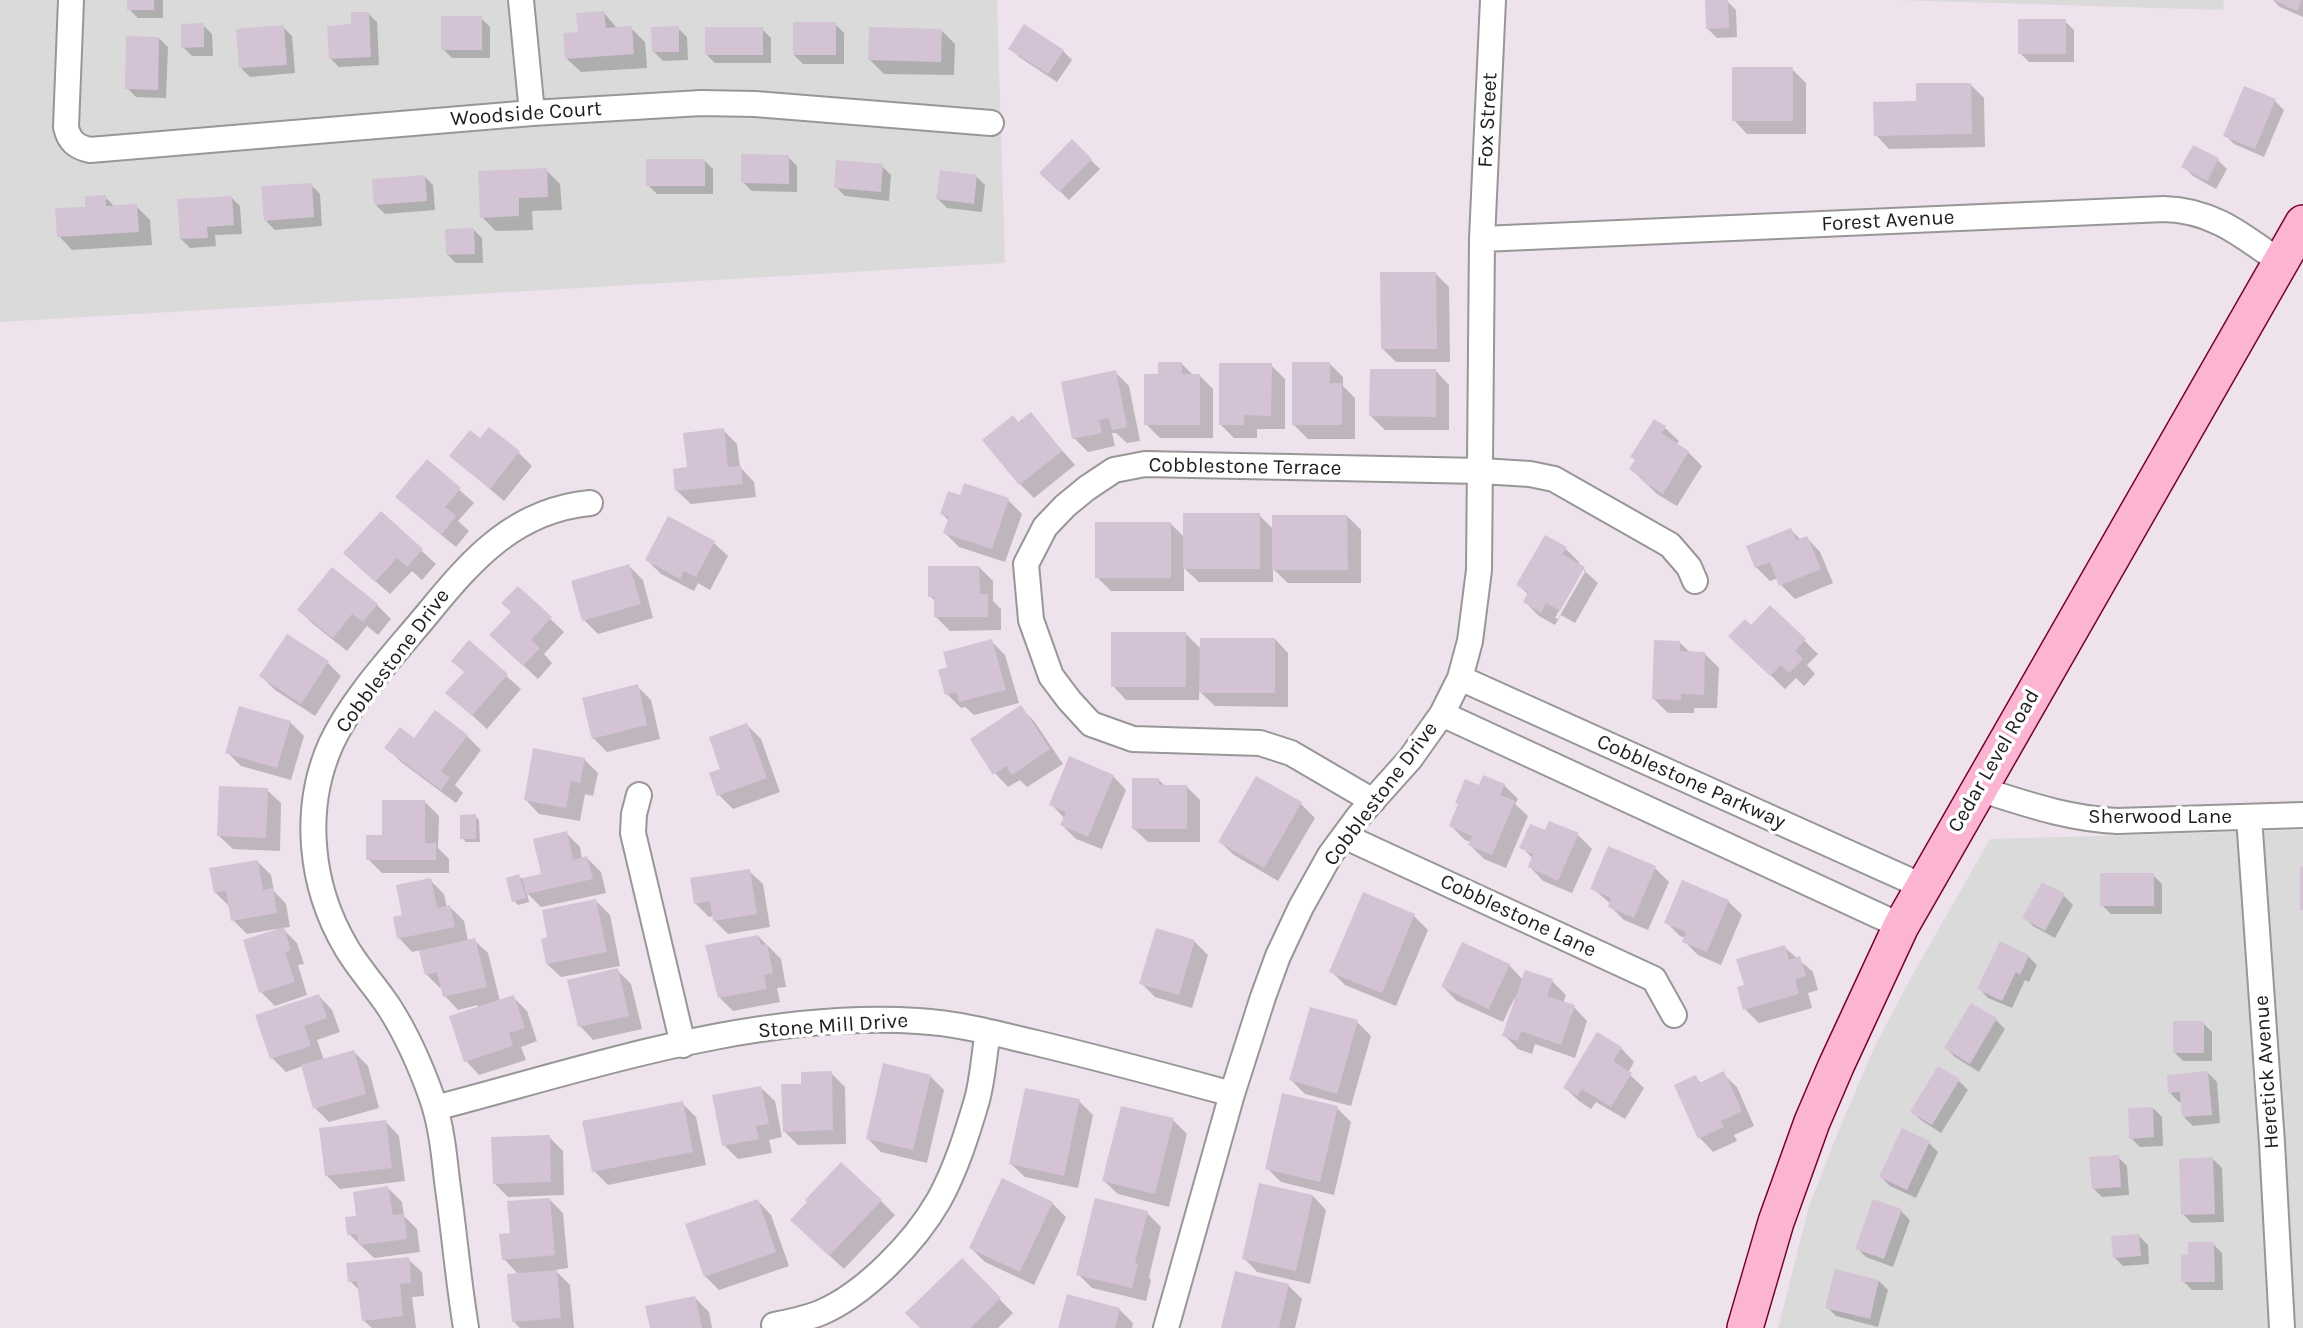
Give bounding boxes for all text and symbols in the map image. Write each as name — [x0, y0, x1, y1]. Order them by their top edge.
street label: Fox Street — [1473, 72, 1503, 168]
street label: Woodside Court — [450, 96, 602, 132]
street label: Forest Avenue — [1821, 205, 1955, 237]
street label: Cobblestone Terrace — [1148, 453, 1342, 481]
street label: Cobblestone Drive — [331, 584, 455, 738]
street label: Cedar Level Road — [1943, 685, 2045, 837]
street label: Cobblestone Drive — [1319, 717, 1443, 871]
street label: Cobblestone Parkway — [1593, 729, 1789, 835]
street label: Sherwood Lane — [2088, 804, 2232, 830]
street label: Cobblestone Lane — [1436, 869, 1600, 963]
street label: Heretick Avenue — [2249, 994, 2285, 1150]
street label: Stone Mill Drive — [757, 1008, 909, 1044]

